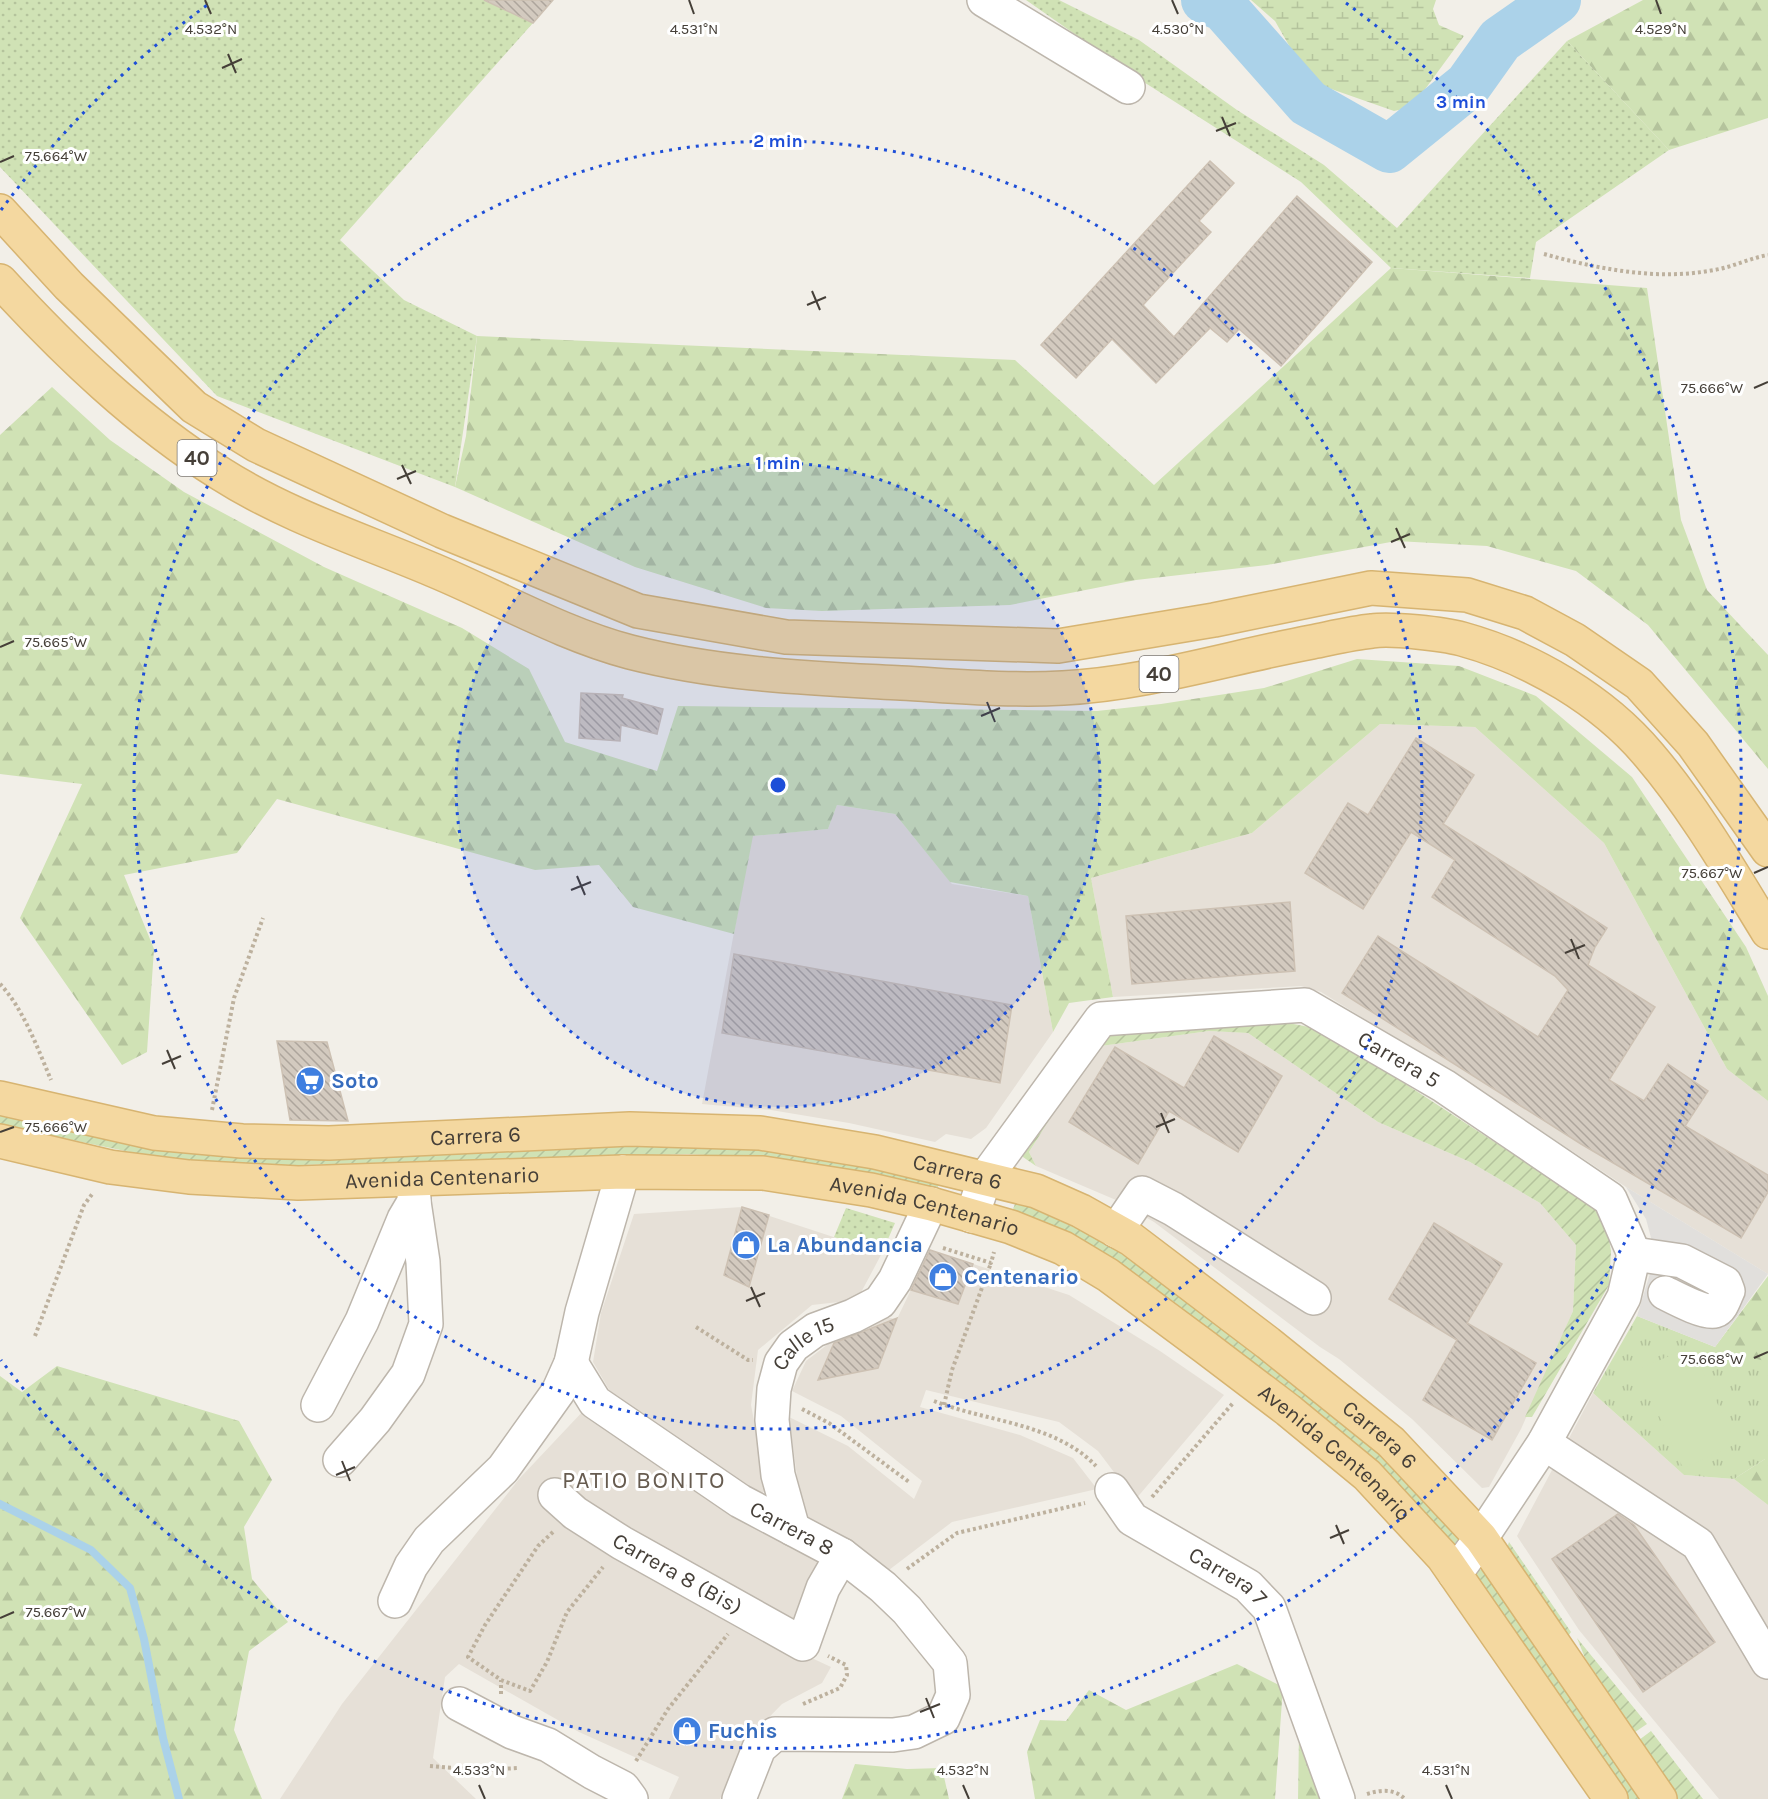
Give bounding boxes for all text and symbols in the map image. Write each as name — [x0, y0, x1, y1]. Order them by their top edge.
text: 4.532°N — [185, 20, 237, 38]
text: 4.531°N — [670, 20, 718, 38]
text: 4.530°N — [1152, 20, 1204, 38]
text: 4.529°N — [1635, 20, 1687, 38]
text: 3 min — [1436, 91, 1486, 113]
text: 2 min — [753, 130, 803, 152]
text: 75.664°W — [25, 147, 88, 165]
text: 75.666°W — [1681, 379, 1744, 397]
road number: 40 — [178, 440, 216, 476]
text: 1 min — [755, 452, 801, 474]
text: 75.665°W — [25, 633, 88, 651]
road number: 40 — [1140, 656, 1178, 692]
centre of rings — [768, 775, 788, 795]
text: 75.667°W — [1682, 864, 1743, 882]
street label: Carrera 5 — [1353, 1026, 1444, 1094]
supermarket icon: Soto — [294, 1065, 326, 1097]
place label: Soto — [331, 1068, 379, 1094]
text: 75.666°W — [25, 1118, 88, 1136]
street label: Carrera 6 — [430, 1121, 521, 1151]
street label: Carrera 6 — [910, 1149, 1005, 1195]
street label: Avenida Centenario — [344, 1162, 540, 1194]
street label: Avenida Centenario — [828, 1171, 1023, 1242]
shop icon: La Abundancia — [730, 1229, 762, 1261]
place label: La Abundancia — [767, 1232, 923, 1258]
shop icon: Centenario — [927, 1261, 959, 1293]
place label: Centenario — [964, 1264, 1079, 1290]
street label: Calle 15 — [767, 1311, 838, 1376]
text: 75.668°W — [1680, 1350, 1744, 1368]
street label: Avenida Centenario — [1253, 1379, 1416, 1526]
street label: Carrera 6 — [1337, 1395, 1422, 1474]
district label: PATIO BONITO — [562, 1466, 726, 1494]
street label: Carrera 8 — [745, 1495, 838, 1561]
street label: Carrera 8 (Bis) — [608, 1527, 747, 1620]
street label: Carrera 7 — [1184, 1542, 1273, 1611]
text: 75.667°W — [26, 1603, 87, 1621]
shop icon: Fuchis — [671, 1715, 703, 1747]
place label: Fuchis — [708, 1718, 777, 1744]
text: 4.533°N — [453, 1761, 505, 1779]
text: 4.532°N — [937, 1761, 989, 1779]
text: 4.531°N — [1422, 1761, 1470, 1779]

